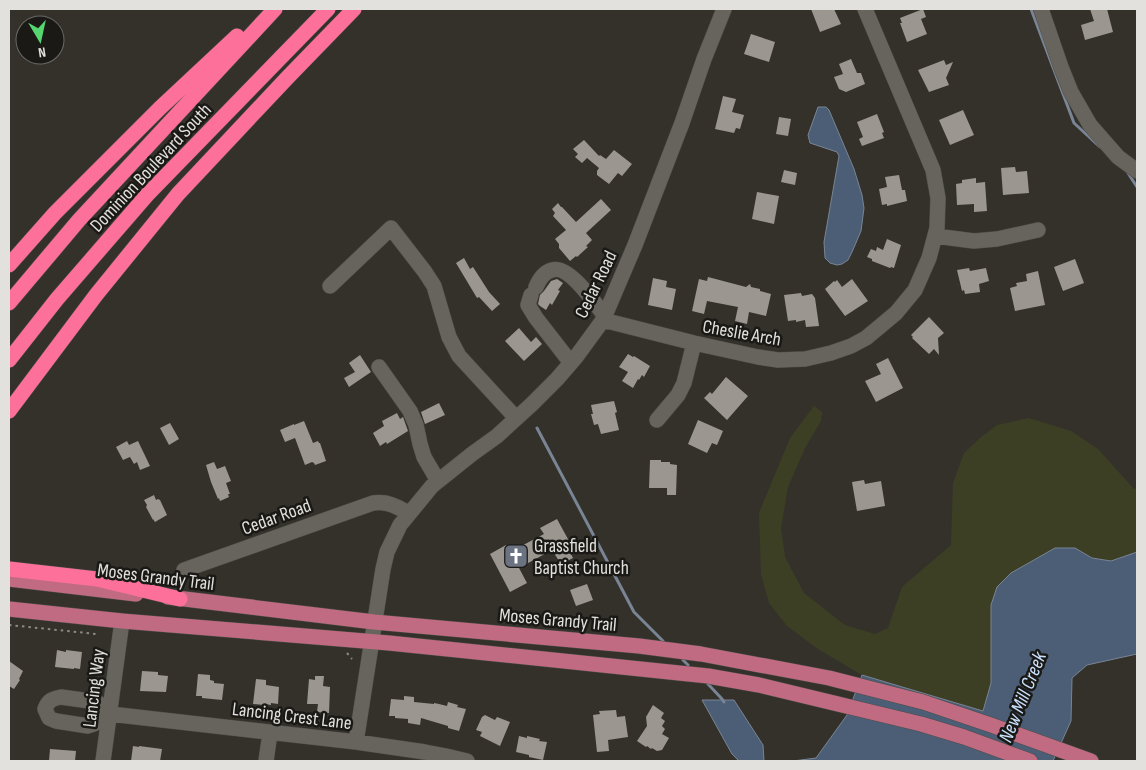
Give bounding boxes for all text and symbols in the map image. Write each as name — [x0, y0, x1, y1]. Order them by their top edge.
north arrow — [15, 15, 65, 65]
text: N — [37, 43, 47, 61]
street label: Dominion Boulevard South — [86, 99, 217, 237]
street label: Cedar Road — [570, 247, 622, 322]
street label: Cheslie Arch — [701, 315, 783, 352]
street label: Cedar Road — [239, 494, 314, 541]
place label: Grassfield Baptist Church — [534, 535, 629, 580]
church icon: Grassfield Baptist Church — [503, 543, 529, 569]
street label: Moses Grandy Trail — [96, 559, 216, 596]
street label: Moses Grandy Trail — [498, 604, 618, 637]
street label: Lancing Way — [78, 647, 111, 729]
water label: New Mill Creek — [994, 648, 1052, 746]
street label: Lancing Crest Lane — [231, 698, 353, 735]

